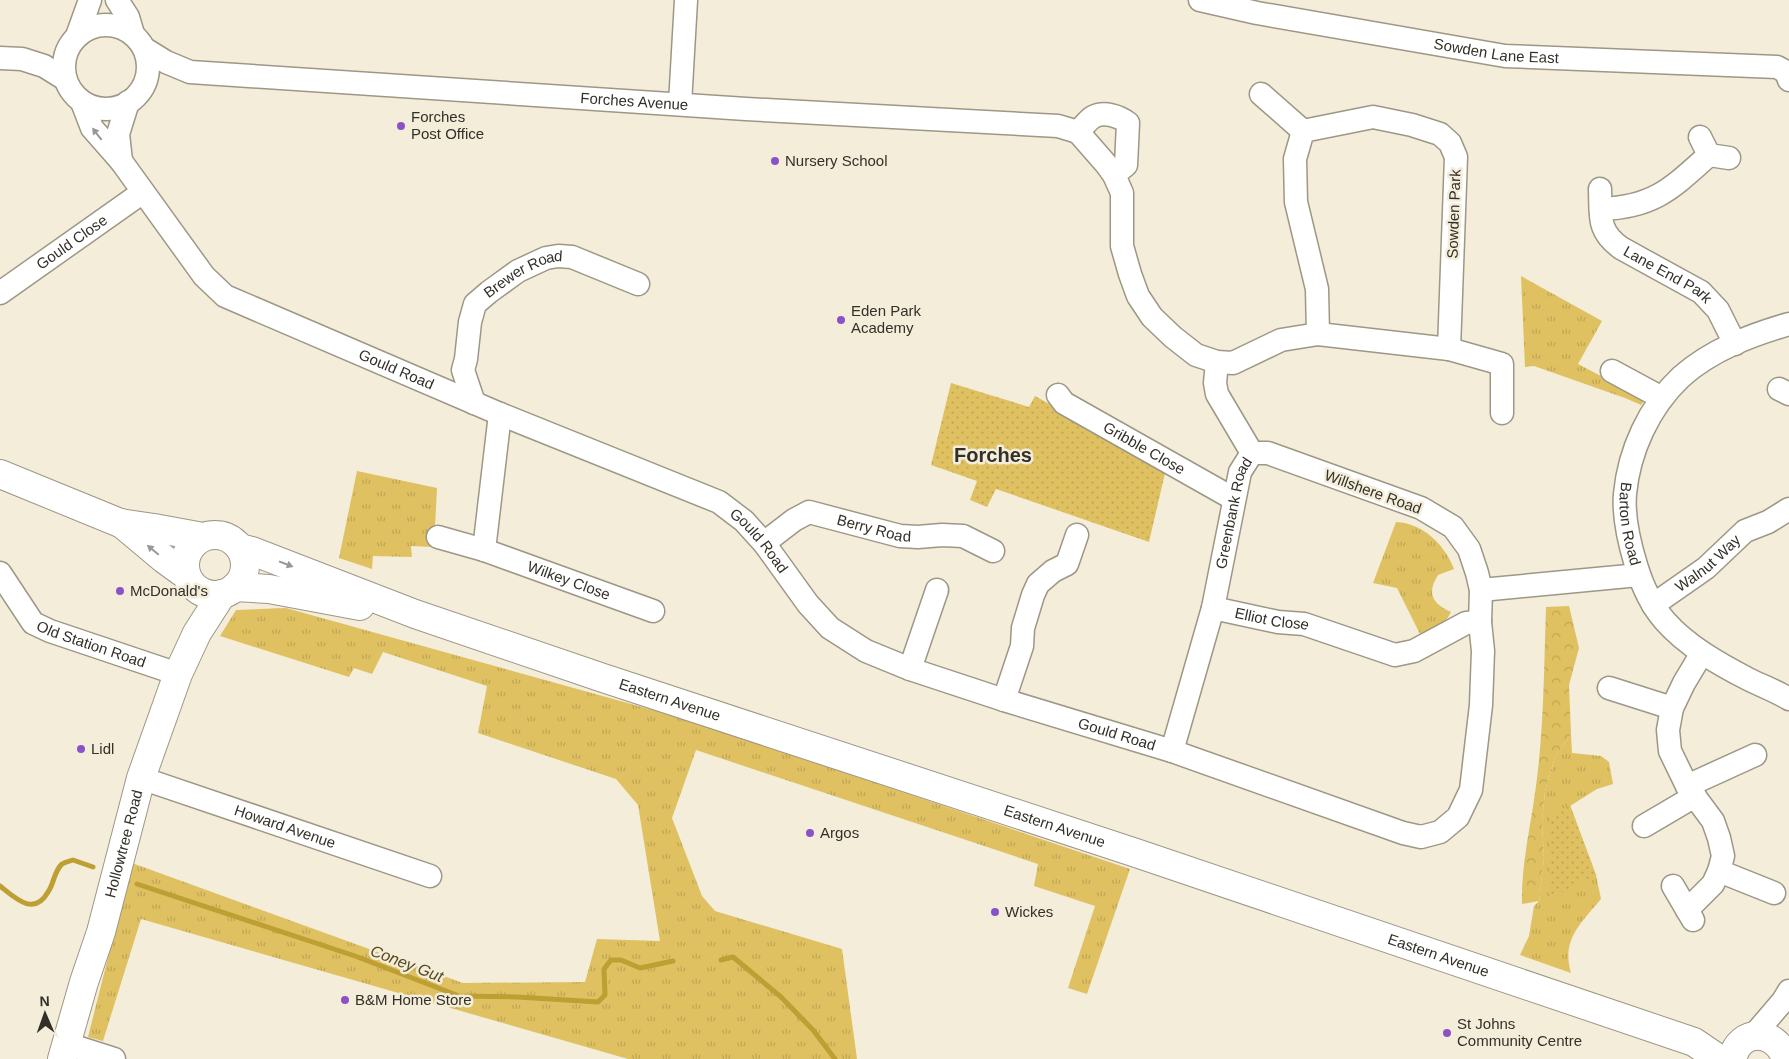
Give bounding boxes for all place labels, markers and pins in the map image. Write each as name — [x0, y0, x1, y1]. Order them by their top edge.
place label: Forches Post Office — [411, 108, 484, 142]
marker: Forches Post Office — [395, 120, 407, 132]
place label: Nursery School — [785, 152, 888, 169]
marker: Nursery School — [769, 155, 781, 167]
place label: Eden Park Academy — [851, 302, 922, 336]
marker: Eden Park Academy — [835, 314, 847, 326]
place label: McDonald's — [130, 582, 208, 599]
marker: McDonald's — [114, 585, 126, 597]
place label: Lidl — [91, 740, 114, 757]
marker: Lidl — [75, 743, 87, 755]
place label: Argos — [820, 824, 859, 841]
marker: Argos — [804, 827, 816, 839]
place label: Wickes — [1005, 903, 1053, 920]
marker: Wickes — [989, 906, 1001, 918]
place label: B&M Home Store — [355, 991, 472, 1008]
marker: B&M Home Store — [339, 994, 351, 1006]
place label: St Johns Community Centre — [1457, 1015, 1582, 1049]
marker: St Johns Community Centre — [1441, 1027, 1453, 1039]

